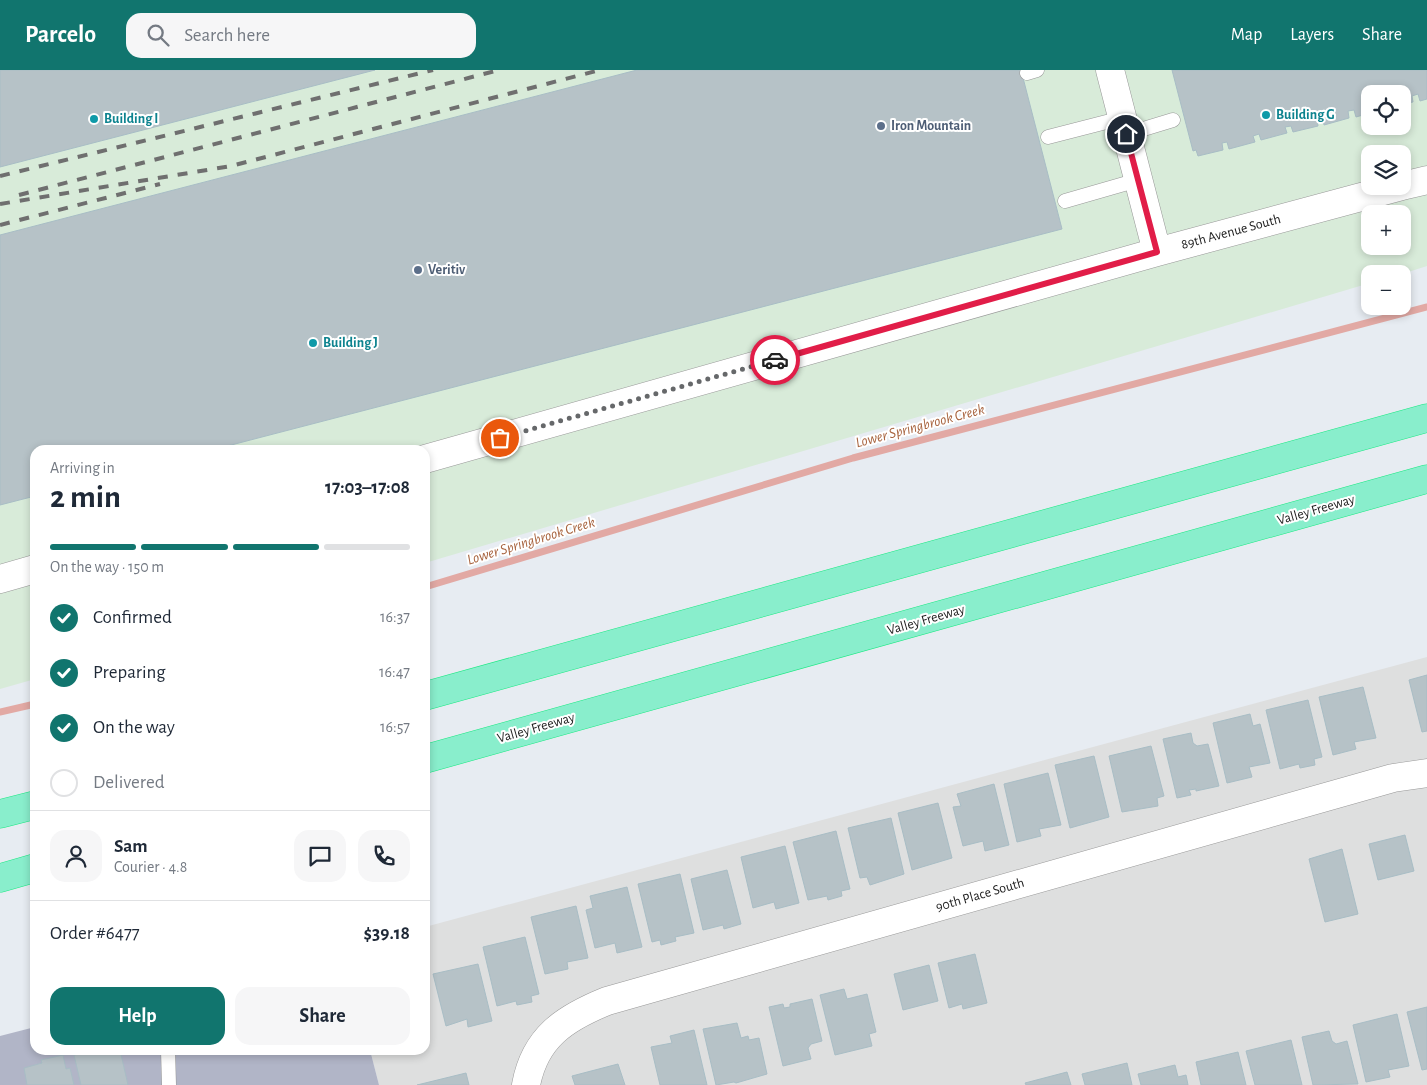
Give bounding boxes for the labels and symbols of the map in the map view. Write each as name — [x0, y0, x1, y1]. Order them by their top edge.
place label: Building G — [1276, 108, 1335, 122]
marker: Building G — [1260, 109, 1272, 121]
place label: Building I — [104, 112, 158, 126]
marker: Building I — [88, 113, 100, 125]
pin — [1105, 113, 1147, 155]
place label: Iron Mountain — [891, 119, 971, 133]
marker: Iron Mountain — [875, 120, 887, 132]
street label: 89th Avenue South — [1180, 212, 1282, 252]
place label: Veritiv — [428, 263, 466, 277]
marker: Veritiv — [412, 264, 424, 276]
courier — [750, 335, 800, 385]
place label: Building J — [323, 336, 378, 350]
marker: Building J — [307, 337, 319, 349]
water label: Lower Springbrook Creek — [854, 402, 986, 450]
pin — [479, 417, 521, 459]
street label: Valley Freeway — [1276, 492, 1356, 528]
water label: Lower Springbrook Creek — [465, 514, 597, 568]
street label: Valley Freeway — [886, 602, 966, 638]
street label: Valley Freeway — [496, 710, 576, 746]
street label: 90th Place South — [934, 876, 1026, 914]

